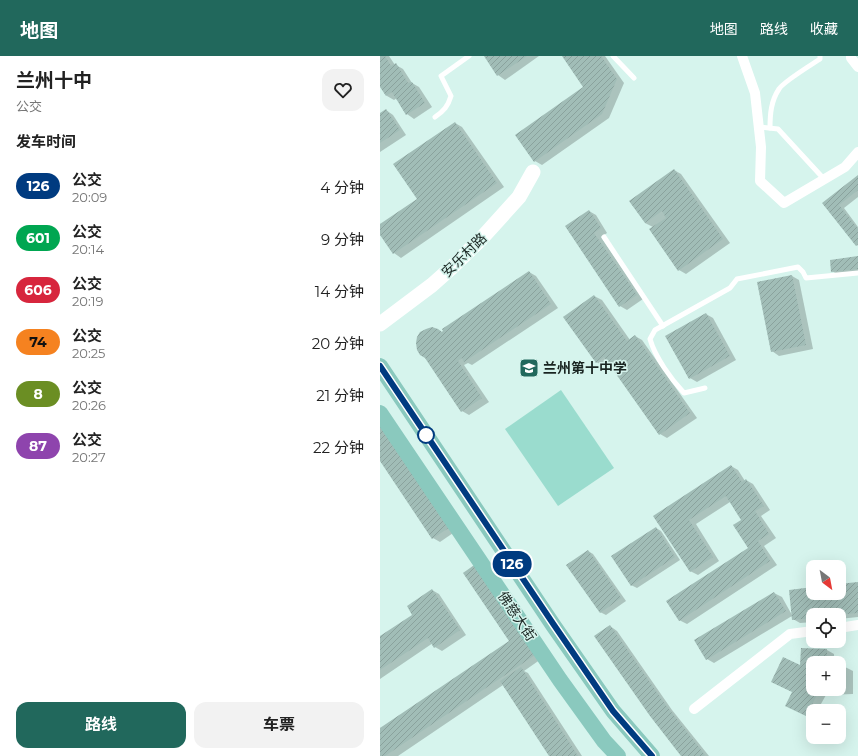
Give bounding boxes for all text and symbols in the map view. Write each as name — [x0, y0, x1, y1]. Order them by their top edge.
text: 地图 — [20, 19, 58, 42]
text: 地图 — [710, 20, 738, 38]
text: 路线 — [760, 20, 788, 38]
text: 收藏 — [810, 20, 838, 38]
text: 兰州十中 — [16, 69, 92, 92]
button: heart — [322, 69, 364, 111]
text: 公交 — [16, 98, 42, 114]
text: 发车时间 — [16, 132, 76, 151]
text: 公交 — [72, 170, 102, 189]
text: 126 — [27, 177, 49, 195]
text: 4 分钟 — [320, 178, 364, 197]
text: 20:09 — [72, 189, 107, 205]
text: 公交 — [72, 222, 102, 241]
text: 601 — [26, 229, 50, 247]
street label: 安乐村路 — [438, 229, 490, 281]
text: 9 分钟 — [321, 230, 364, 249]
text: 20:14 — [72, 241, 104, 257]
text: 公交 — [72, 274, 102, 293]
text: 606 — [24, 281, 52, 299]
text: 14 分钟 — [315, 282, 364, 301]
text: 20:19 — [72, 293, 103, 309]
text: 公交 — [72, 326, 102, 345]
text: 74 — [29, 333, 47, 351]
text: 20 分钟 — [312, 334, 364, 353]
text: 20:25 — [72, 345, 105, 361]
school or university icon: 兰州第十中学 — [518, 357, 540, 379]
place label: 兰州第十中学 — [543, 359, 627, 377]
text: 公交 — [72, 378, 102, 397]
text: 8 — [33, 385, 43, 403]
text: 21 分钟 — [316, 386, 364, 405]
text: 20:26 — [72, 397, 106, 413]
unlabelled marker — [417, 426, 435, 444]
text: 公交 — [72, 430, 102, 449]
text: 87 — [29, 437, 47, 455]
text: 22 分钟 — [313, 438, 364, 457]
text: 20:27 — [72, 449, 106, 465]
line badge: 126 — [489, 551, 535, 577]
text: 126 — [501, 555, 523, 573]
north arrow — [806, 560, 846, 600]
map controls — [806, 560, 846, 744]
street label: 佛慈大街 — [494, 588, 540, 644]
button: locate — [806, 608, 846, 648]
button: + — [806, 656, 846, 696]
button: 路线 — [16, 702, 186, 748]
button: 车票 — [194, 702, 364, 748]
button: − — [806, 704, 846, 744]

